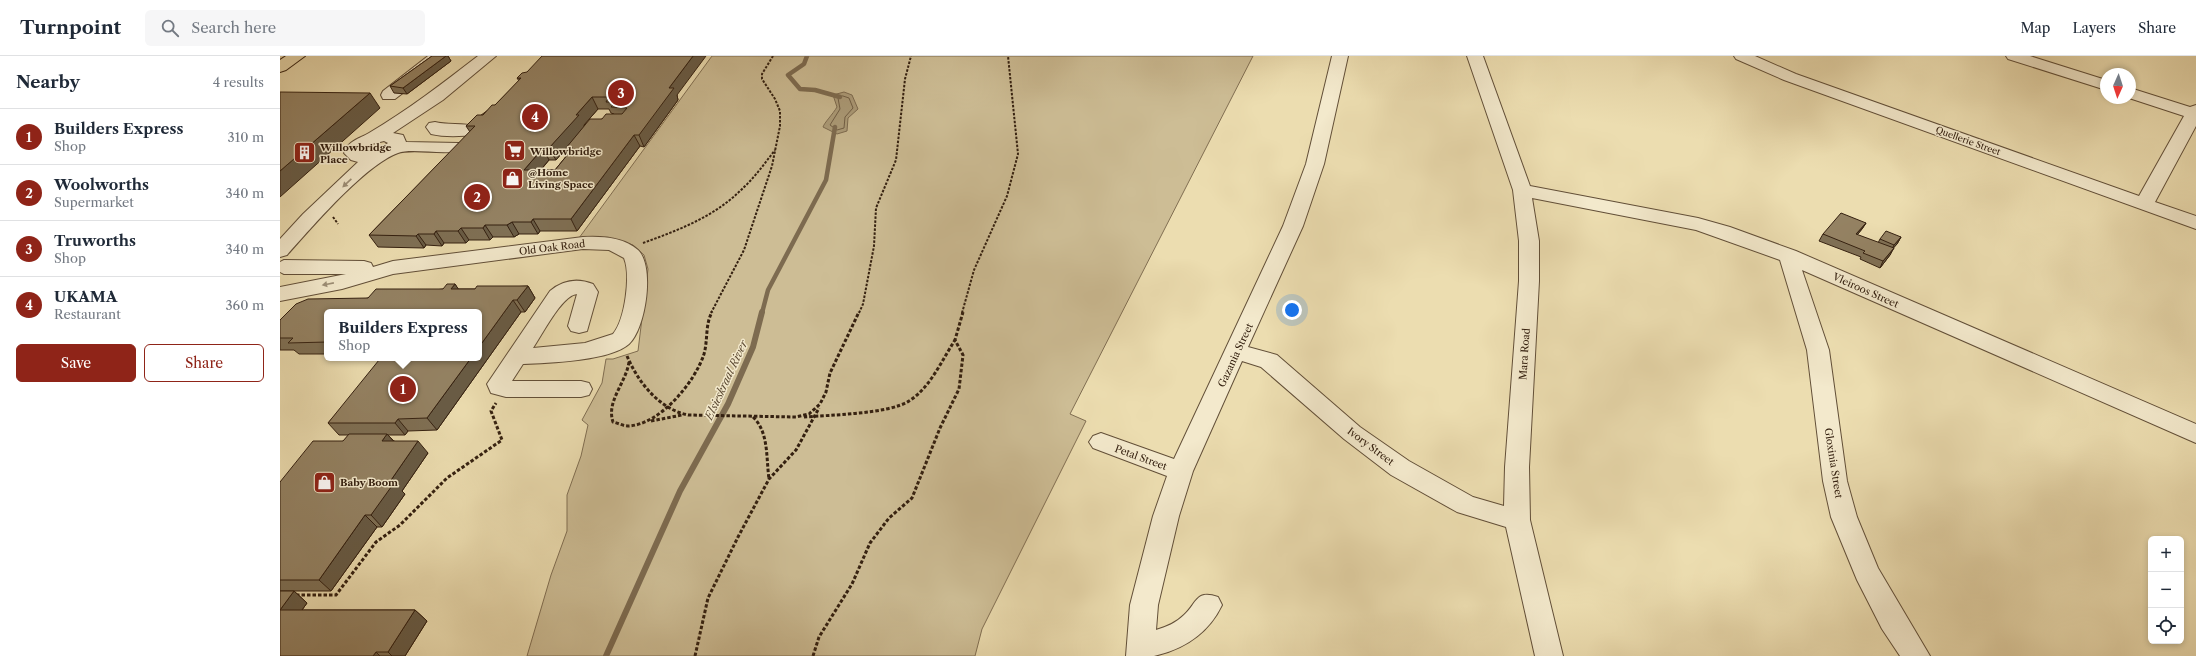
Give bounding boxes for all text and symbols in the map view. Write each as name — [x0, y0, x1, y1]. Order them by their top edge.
search box — [145, 10, 425, 46]
text: Turnpoint — [20, 16, 121, 39]
icon: search — [159, 17, 181, 39]
text: Search here — [191, 18, 276, 37]
text: Map — [2020, 19, 2050, 37]
text: Layers — [2072, 19, 2116, 37]
text: Share — [2138, 19, 2176, 37]
north arrow — [2100, 68, 2136, 104]
text: Nearby — [16, 72, 80, 92]
text: 4 results — [213, 74, 264, 90]
pin: 3 — [608, 78, 634, 108]
pin: 4 — [522, 102, 548, 132]
text: Builders Express — [54, 119, 183, 138]
street label: Quellerie Street — [1934, 124, 2003, 158]
text: 1 — [26, 129, 32, 145]
text: 310 m — [228, 129, 264, 145]
text: Shop — [54, 138, 86, 154]
supermarket icon: Willowbridge — [502, 138, 528, 164]
building icon: Willowbridge Place — [292, 140, 318, 166]
place label: Willowbridge Place — [319, 141, 391, 166]
place label: Willowbridge — [529, 145, 601, 158]
shop icon: @Home Living Space — [499, 165, 525, 191]
place label: @Home Living Space — [528, 166, 594, 191]
text: Woolworths — [54, 175, 149, 194]
one-way arrow — [342, 178, 351, 187]
pin: 2 — [464, 182, 490, 212]
text: 2 — [25, 185, 33, 201]
text: 340 m — [226, 185, 264, 201]
text: Supermarket — [54, 194, 134, 210]
text: Truworths — [54, 231, 136, 250]
street label: Old Oak Road — [518, 237, 586, 258]
text: 3 — [25, 241, 33, 257]
text: 340 m — [226, 241, 264, 257]
text: Shop — [54, 250, 86, 266]
street label: Vleiroos Street — [1830, 270, 1901, 311]
one-way arrow — [322, 282, 334, 288]
text: UKAMA — [54, 287, 117, 306]
text: 4 — [25, 297, 33, 313]
text: 360 m — [225, 297, 264, 313]
your location — [1282, 300, 1302, 320]
text: Restaurant — [54, 306, 121, 322]
popup — [324, 309, 482, 361]
text: Builders Express — [338, 318, 468, 337]
street label: Gazania Street — [1215, 321, 1256, 389]
street label: Mara Road — [1516, 328, 1533, 380]
text: Shop — [338, 337, 370, 353]
water label: Elsieskraal River — [701, 337, 751, 423]
button: Save — [16, 344, 136, 382]
button: Share — [144, 344, 264, 382]
pin: 1 — [390, 374, 416, 404]
street label: Ivory Street — [1345, 425, 1397, 468]
street label: Gloxinia Street — [1822, 427, 1846, 500]
street label: Petal Street — [1113, 442, 1169, 473]
shop icon: Baby Boom — [311, 469, 337, 495]
place label: Baby Boom — [340, 476, 398, 489]
map controls — [2148, 536, 2184, 644]
button: + — [2148, 536, 2184, 572]
button: − — [2148, 572, 2184, 608]
button: locate — [2148, 608, 2184, 644]

